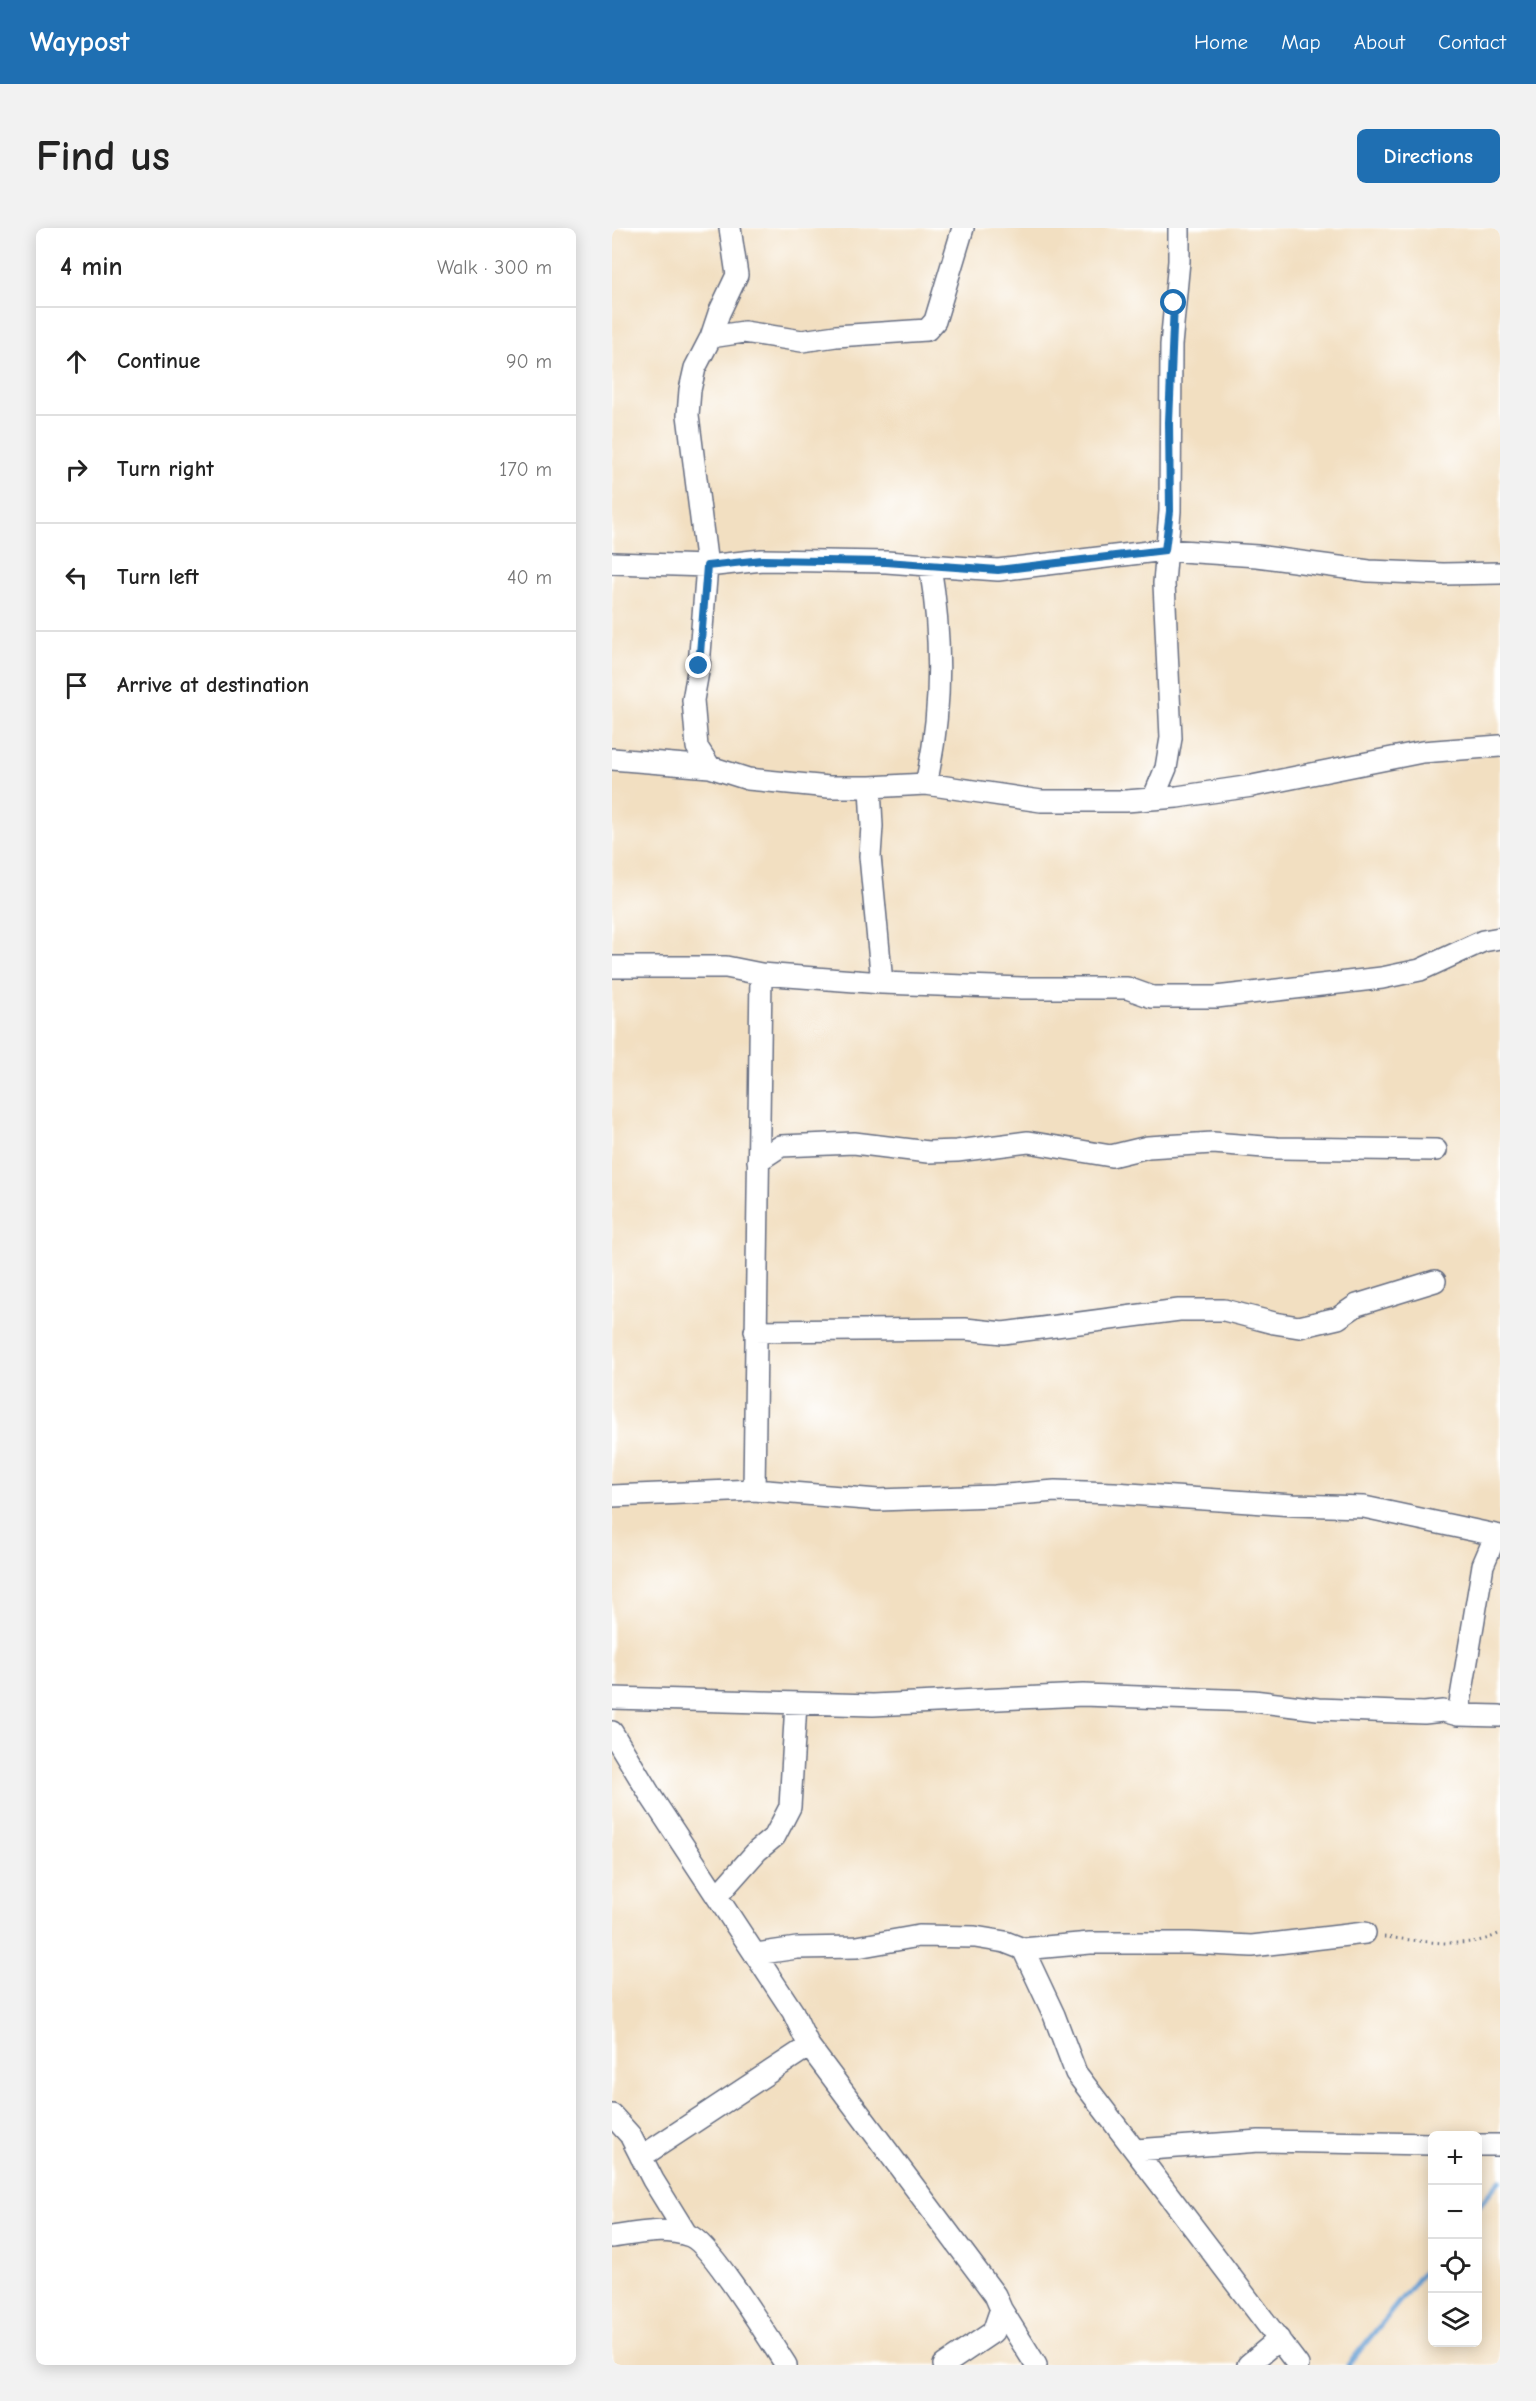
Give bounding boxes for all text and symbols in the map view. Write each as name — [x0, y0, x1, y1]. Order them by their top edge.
text: Waypost — [30, 26, 130, 58]
text: Home — [1194, 30, 1248, 54]
text: Map — [1281, 30, 1321, 54]
text: About — [1354, 30, 1405, 54]
text: Contact — [1438, 30, 1506, 54]
button: Directions — [1357, 129, 1500, 183]
text: Find us — [36, 132, 170, 181]
text: 4 min — [60, 252, 123, 282]
text: Walk · 300 m — [437, 256, 552, 279]
route start — [1160, 289, 1186, 315]
icon: ahead — [60, 345, 93, 378]
text: Continue — [117, 348, 200, 374]
text: 90 m — [506, 350, 552, 373]
icon: right — [60, 453, 93, 486]
text: Turn right — [117, 456, 214, 482]
text: 170 m — [499, 458, 552, 481]
icon: left — [60, 561, 93, 594]
text: Turn left — [117, 564, 199, 590]
text: 40 m — [507, 566, 552, 589]
route end — [685, 652, 711, 678]
icon: arrive — [60, 669, 93, 702]
text: Arrive at destination — [117, 672, 309, 698]
map controls — [1428, 2131, 1482, 2347]
button: + — [1428, 2131, 1482, 2185]
button: − — [1428, 2185, 1482, 2239]
button: locate — [1428, 2239, 1482, 2293]
button: layers — [1428, 2293, 1482, 2347]

